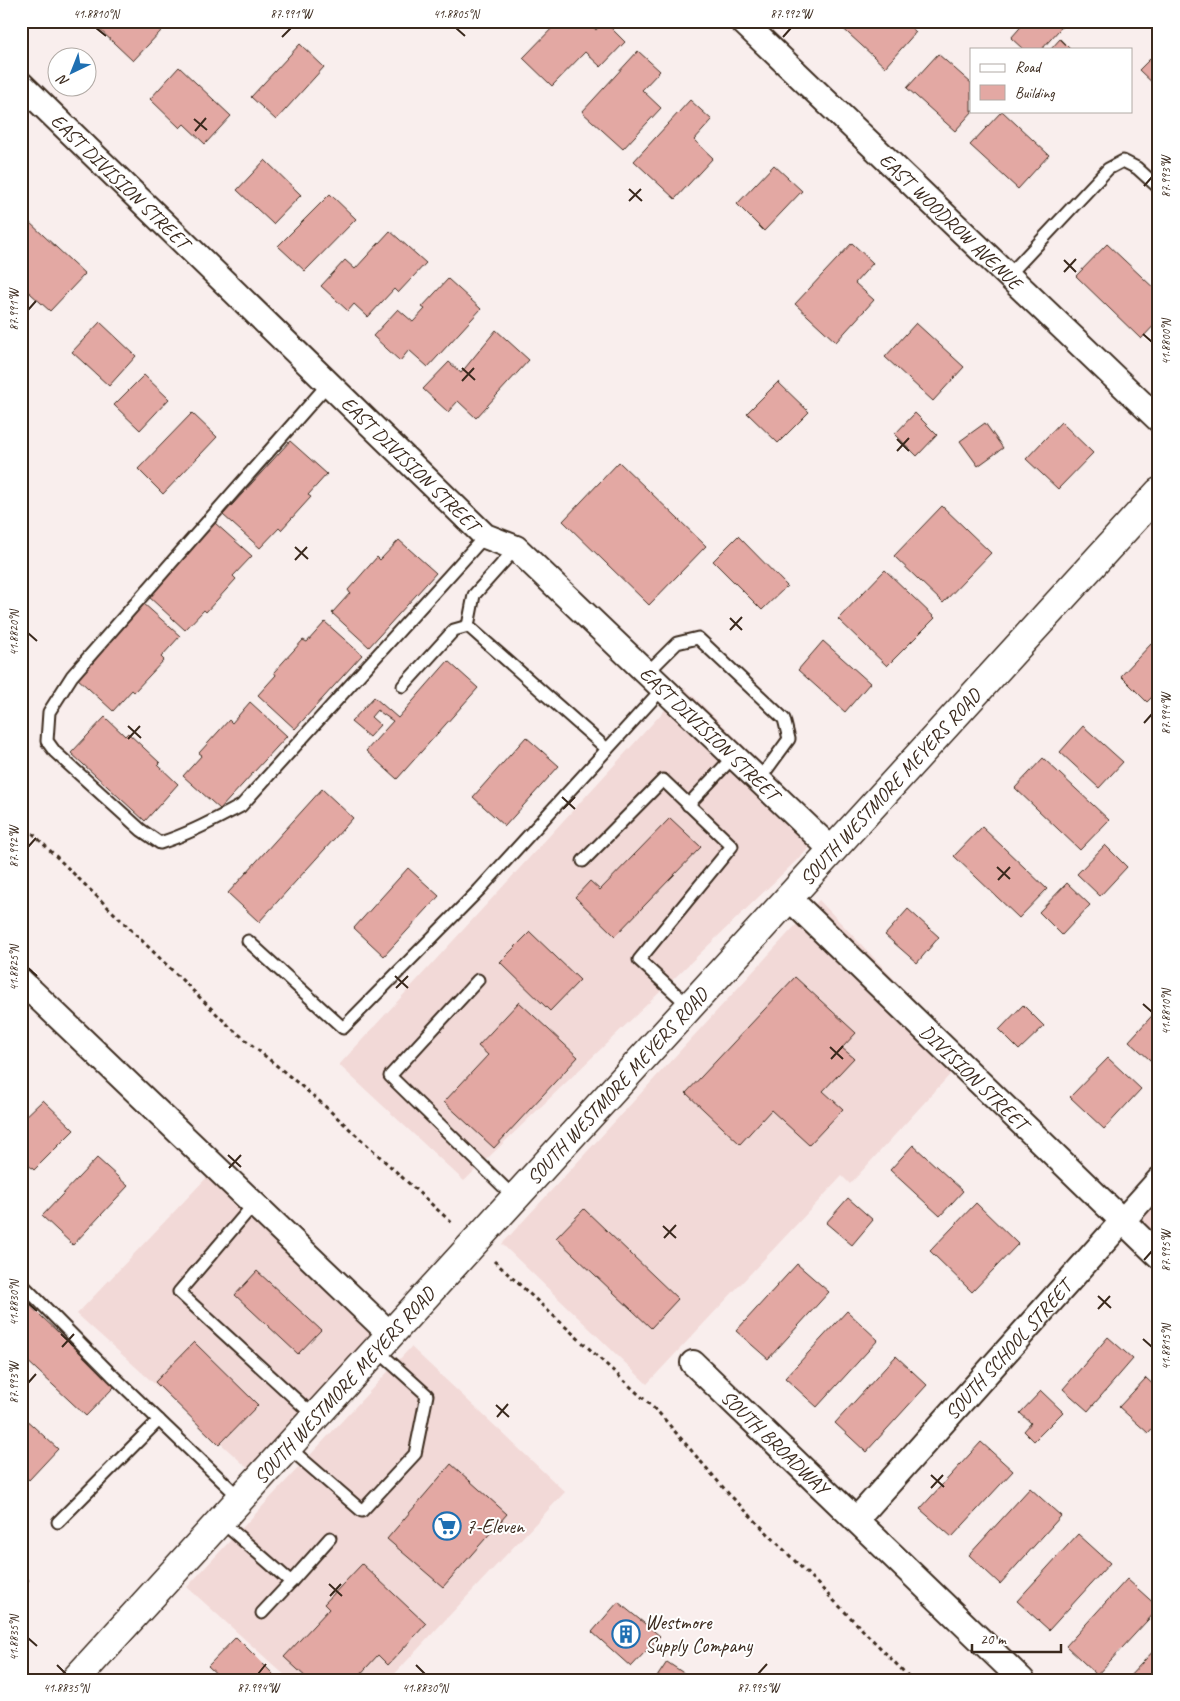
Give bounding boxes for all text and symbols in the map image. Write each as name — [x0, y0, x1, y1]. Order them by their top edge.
text: 41.8810°N — [73, 6, 120, 22]
text: 87.991°W — [270, 6, 314, 22]
text: 41.8805°N — [433, 6, 480, 22]
text: 87.992°W — [770, 6, 814, 22]
north arrow — [48, 48, 98, 98]
legend — [970, 48, 1132, 112]
text: Road — [1015, 58, 1042, 77]
text: N — [53, 70, 72, 90]
text: Building — [1015, 84, 1055, 103]
street label: EAST DIVISION STREET — [46, 108, 198, 257]
street label: EAST WOODROW AVENUE — [874, 147, 1029, 297]
text: 87.993°W — [1158, 154, 1174, 198]
text: 87.991°W — [6, 287, 22, 331]
text: 41.8800°N — [1158, 318, 1174, 365]
street label: EAST DIVISION STREET — [336, 390, 488, 539]
text: 41.8820°N — [6, 609, 22, 656]
street label: EAST DIVISION STREET — [635, 661, 788, 808]
street label: SOUTH WESTMORE MEYERS ROAD — [794, 682, 987, 891]
text: 87.994°W — [1158, 691, 1174, 735]
text: 87.992°W — [6, 824, 22, 868]
text: 41.8825°N — [6, 944, 22, 991]
street label: SOUTH WESTMORE MEYERS ROAD — [521, 981, 714, 1190]
text: 41.8810°N — [1158, 988, 1174, 1035]
street label: DIVISION STREET — [915, 1019, 1037, 1138]
text: 87.995°W — [1158, 1228, 1174, 1272]
street label: SOUTH SCHOOL STREET — [939, 1271, 1080, 1425]
text: 41.8830°N — [6, 1279, 22, 1326]
street label: SOUTH WESTMORE MEYERS ROAD — [248, 1281, 441, 1489]
text: 41.8815°N — [1158, 1323, 1174, 1370]
text: 87.993°W — [6, 1360, 22, 1404]
street label: SOUTH BROADWAY — [716, 1384, 836, 1502]
supermarket icon: 7-Eleven — [432, 1511, 462, 1541]
place label: 7-Eleven — [466, 1514, 525, 1539]
place label: Westmore Supply Company — [645, 1610, 753, 1658]
text: 41.8835°N — [6, 1614, 22, 1661]
building icon: Westmore Supply Company — [611, 1619, 641, 1649]
scale bar — [972, 1621, 1061, 1653]
text: 20 m — [980, 1630, 1007, 1649]
text: 41.8835°N — [43, 1680, 90, 1696]
text: 87.994°W — [237, 1680, 281, 1696]
text: 41.8830°N — [402, 1680, 449, 1696]
text: 87.995°W — [737, 1680, 781, 1696]

